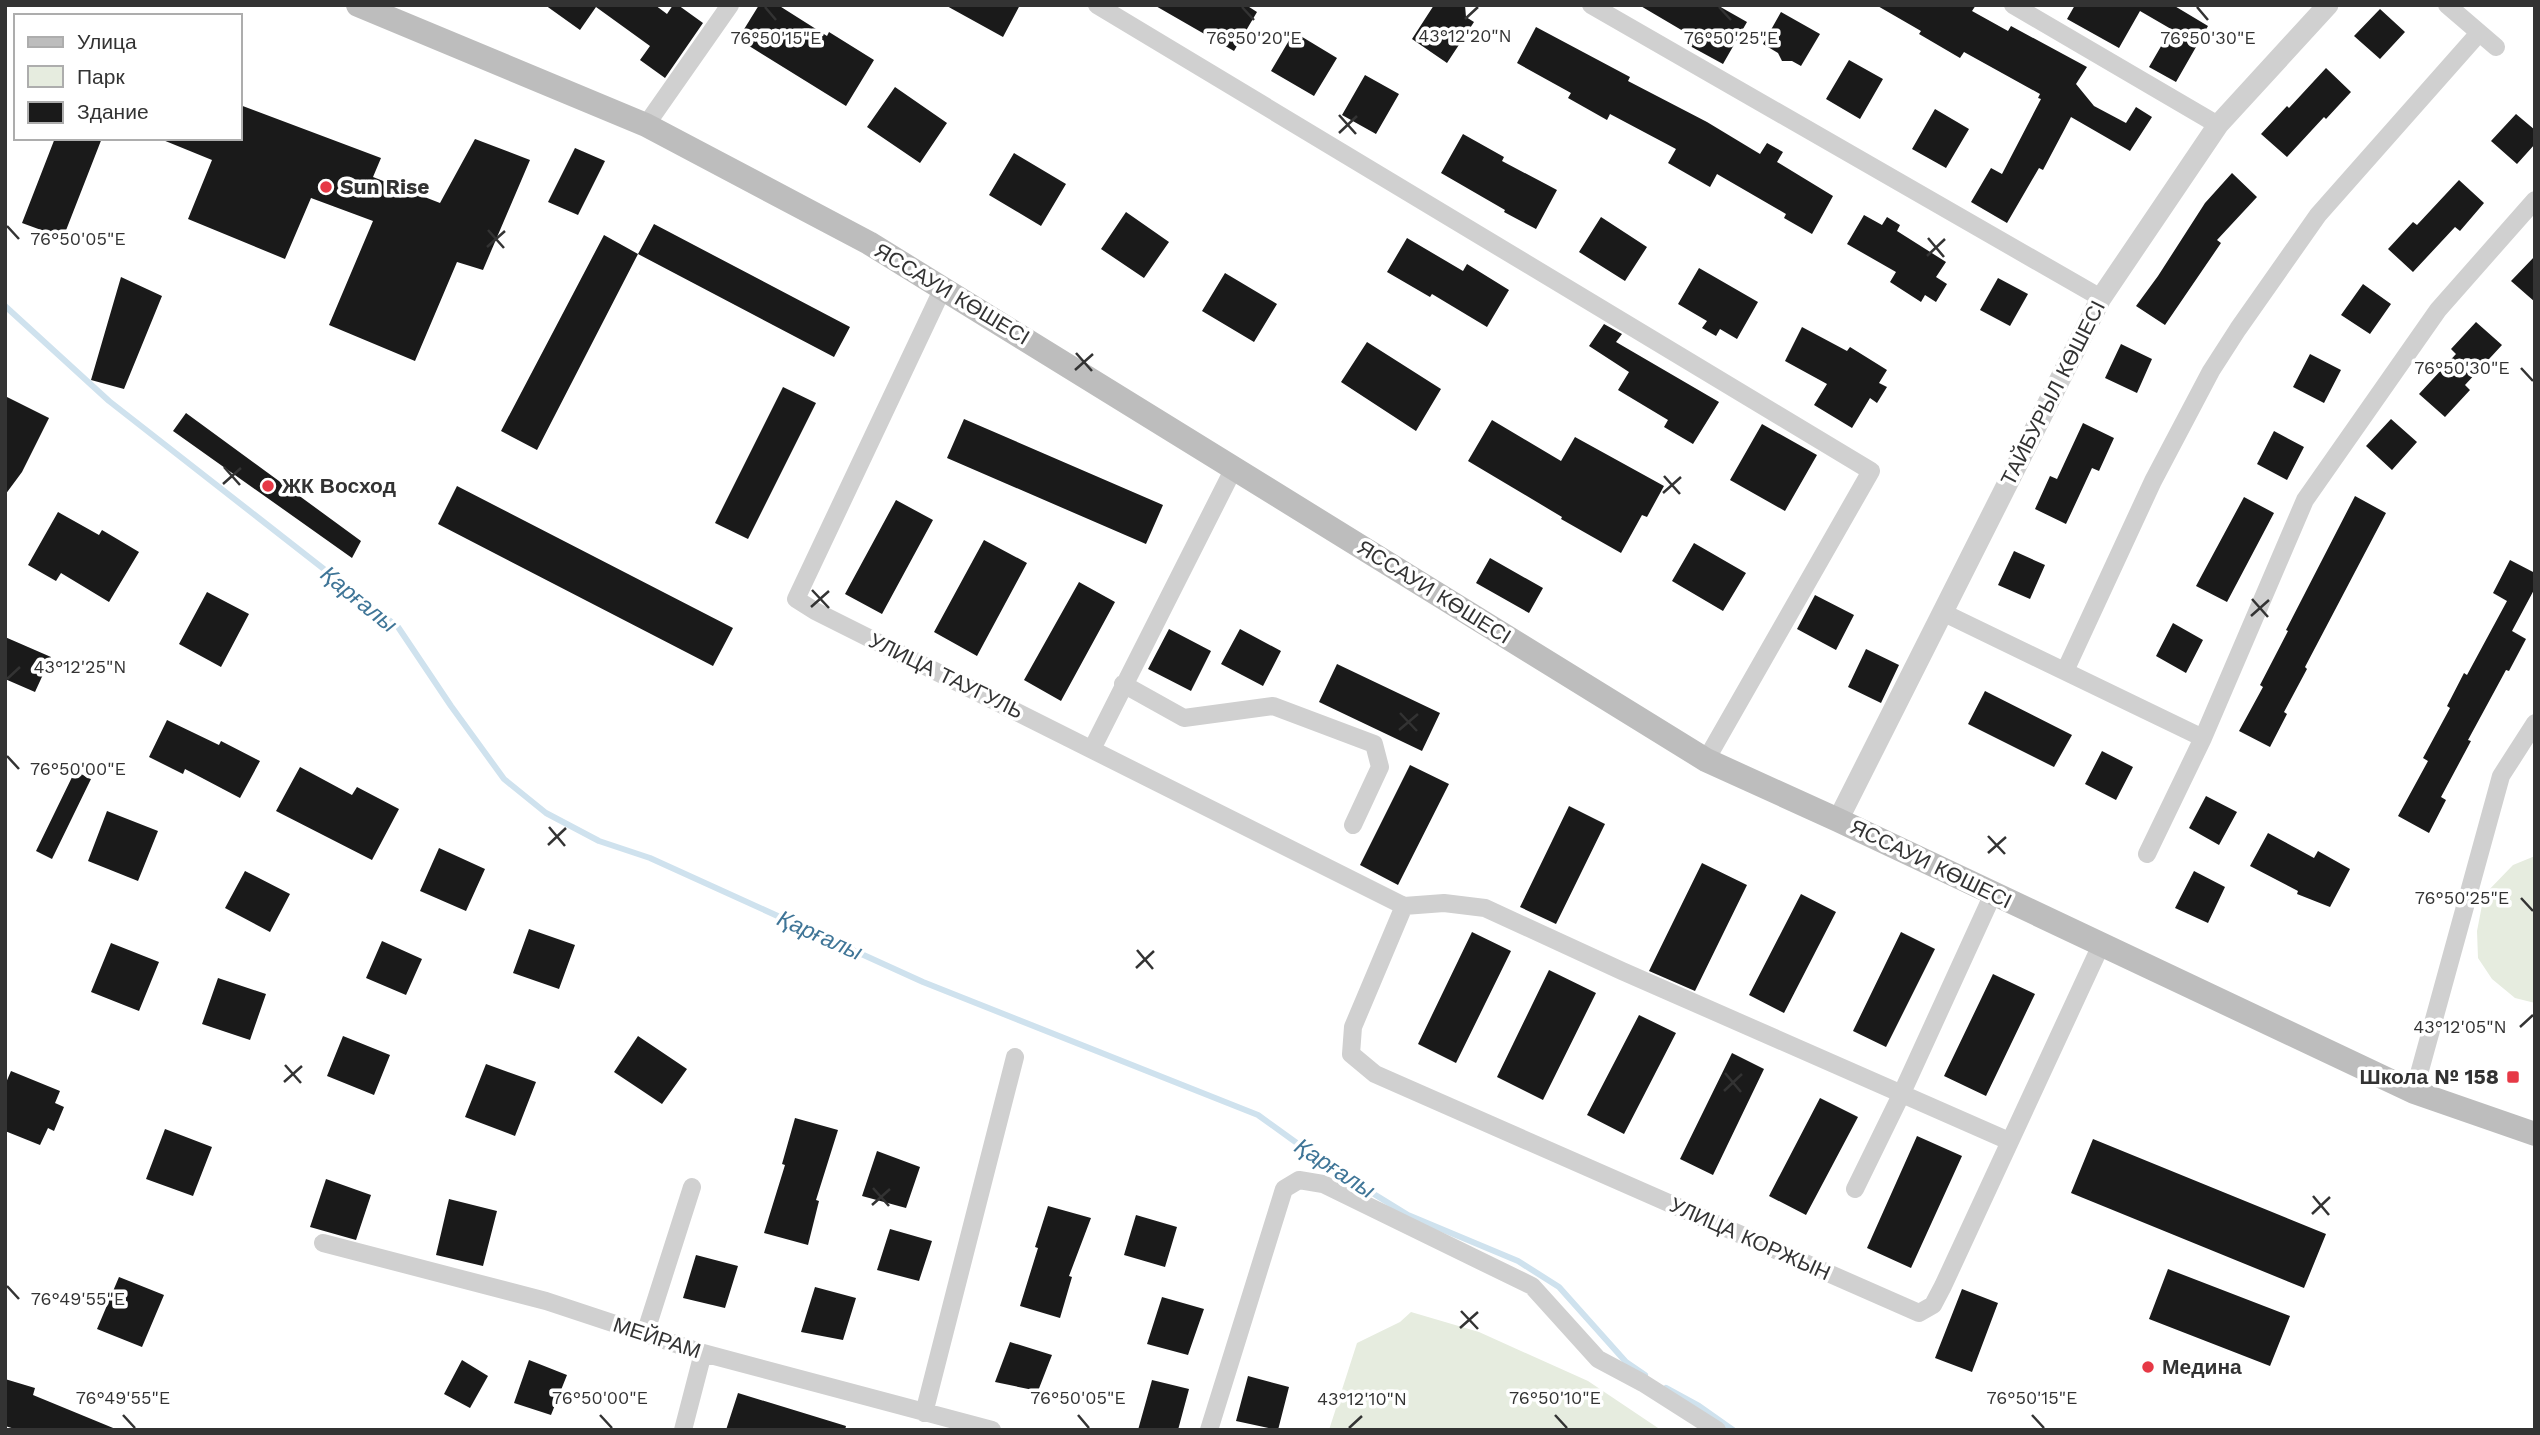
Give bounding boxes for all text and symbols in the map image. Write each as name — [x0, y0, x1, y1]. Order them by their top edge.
legend — [14, 14, 242, 140]
text: 43°12'20"N — [1418, 25, 1512, 46]
text: 76°50'15"E — [730, 27, 822, 48]
text: 76°50'20"E — [1206, 27, 1302, 48]
text: 76°50'25"E — [1684, 27, 1778, 48]
text: 76°50'30"E — [2160, 27, 2256, 48]
text: Улица — [77, 29, 137, 54]
text: Парк — [77, 64, 125, 89]
text: Здание — [77, 99, 149, 124]
place label: Sun Rise — [340, 174, 429, 199]
marker: Sun Rise — [318, 179, 334, 195]
text: 76°50'05"E — [30, 228, 126, 249]
street label: ЯССАУИ КӨШЕСІ — [870, 237, 1034, 350]
street label: ТАЙБУРЫЛ КӨШЕСІ — [1995, 296, 2110, 489]
text: 76°50'30"E — [2414, 357, 2510, 378]
place label: ЖК Восход — [281, 473, 396, 498]
marker: ЖК Восход — [260, 478, 276, 494]
street label: ЯССАУИ КӨШЕСІ — [1353, 534, 1516, 649]
water label: Қарғалы — [315, 560, 402, 638]
street label: УЛИЦА ТАУГУЛЬ — [865, 627, 1027, 724]
text: 43°12'25"N — [34, 656, 126, 677]
text: 76°50'00"E — [30, 758, 126, 779]
street label: ЯССАУИ КӨШЕСІ — [1846, 814, 2016, 913]
text: 76°50'25"E — [2415, 887, 2509, 908]
water label: Қарғалы — [773, 905, 867, 966]
text: 43°12'05"N — [2413, 1016, 2507, 1037]
place label: Школа № 158 — [2360, 1064, 2499, 1089]
marker: Школа № 158 — [2505, 1069, 2521, 1085]
water label: Қарғалы — [1290, 1133, 1380, 1204]
street label: УЛИЦА КОРЖЫН — [1666, 1192, 1835, 1285]
text: 76°49'55"E — [31, 1288, 125, 1309]
street label: МЕЙРАМ — [610, 1312, 704, 1363]
place label: Медина — [2162, 1354, 2242, 1379]
marker: Медина — [2140, 1359, 2156, 1375]
text: 76°49'55"E — [76, 1387, 170, 1408]
text: 76°50'00"E — [552, 1387, 648, 1408]
text: 76°50'05"E — [1030, 1387, 1126, 1408]
text: 76°50'10"E — [1509, 1387, 1601, 1408]
text: 76°50'15"E — [1986, 1387, 2078, 1408]
text: 43°12'10"N — [1317, 1388, 1407, 1409]

